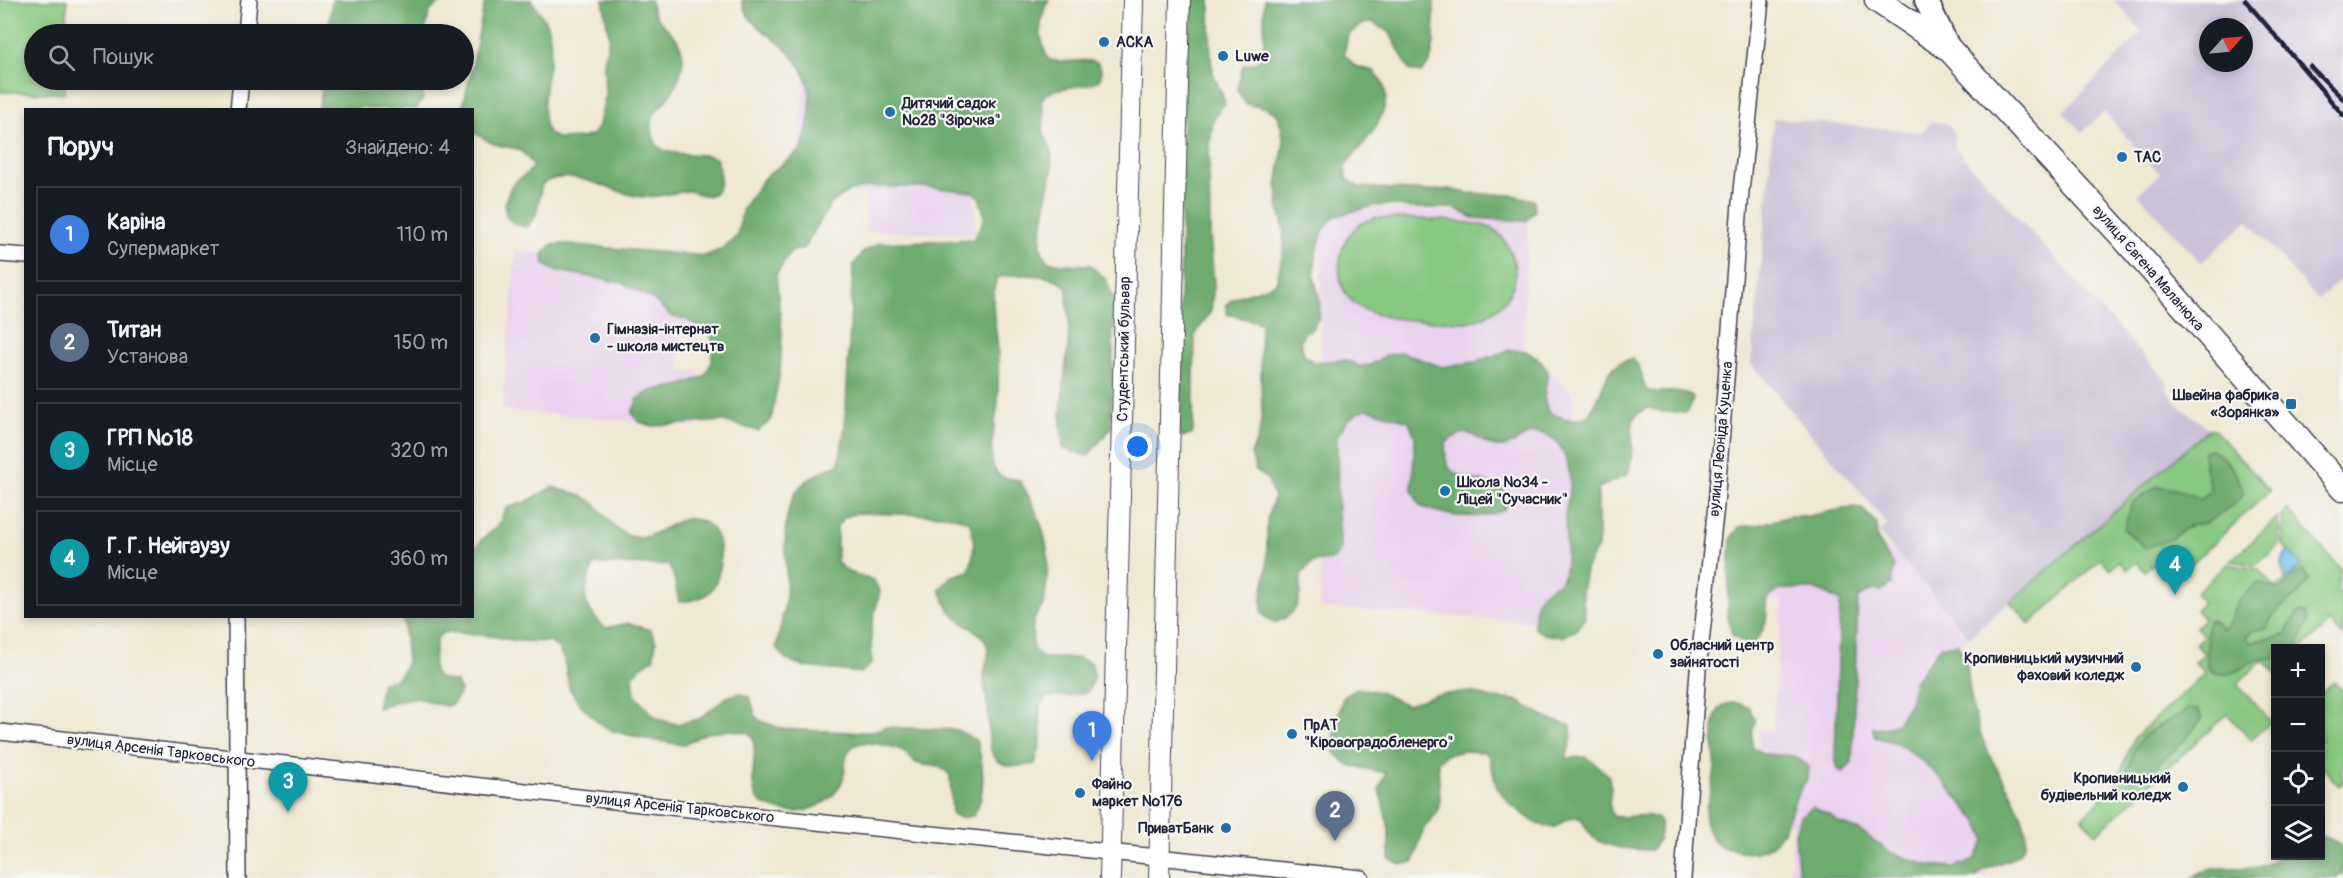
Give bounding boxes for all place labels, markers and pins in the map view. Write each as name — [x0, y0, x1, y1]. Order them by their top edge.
place label: АСКА — [1116, 33, 1154, 52]
marker: АСКА — [1097, 35, 1111, 49]
place label: Luwe — [1235, 47, 1269, 66]
marker: Luwe — [1216, 49, 1230, 63]
place label: Дитячий садок №28 "Зірочка" — [901, 94, 1001, 130]
marker: Дитячий садок №28 "Зірочка" — [883, 105, 897, 119]
place label: ТАС — [2133, 148, 2161, 167]
marker: ТАС — [2115, 150, 2129, 164]
place label: Гімназія-інтернат - школа мистецтв — [607, 320, 724, 356]
marker: Гімназія-інтернат - школа мистецтв — [588, 331, 602, 345]
place label: Швейна фабрика «Зорянка» — [2172, 386, 2279, 422]
marker: Швейна фабрика «Зорянка» — [2284, 397, 2298, 411]
place label: Школа №34 - Ліцей "Сучасник" — [1456, 473, 1568, 509]
marker: Школа №34 - Ліцей "Сучасник" — [1438, 484, 1452, 498]
pin: 4 — [2156, 546, 2194, 595]
place label: Обласний центр зайнятості — [1670, 636, 1774, 672]
marker: Обласний центр зайнятості — [1651, 647, 1665, 661]
place label: Кропивницький музичний фаховий коледж — [1964, 649, 2124, 685]
marker: Кропивницький музичний фаховий коледж — [2129, 660, 2143, 674]
pin: 1 — [1072, 712, 1112, 761]
place label: ПрАТ "Кіровоградобленерго" — [1304, 716, 1453, 752]
marker: ПрАТ "Кіровоградобленерго" — [1285, 727, 1299, 741]
pin: 3 — [268, 762, 308, 812]
place label: Кропивницький будівельний коледж — [2040, 769, 2171, 805]
place label: Файно маркет №176 — [1091, 775, 1183, 811]
marker: Кропивницький будівельний коледж — [2176, 780, 2190, 794]
marker: Файно маркет №176 — [1073, 786, 1087, 800]
pin: 2 — [1316, 792, 1354, 841]
place label: ПриватБанк — [1138, 819, 1214, 838]
marker: ПриватБанк — [1219, 821, 1233, 835]

